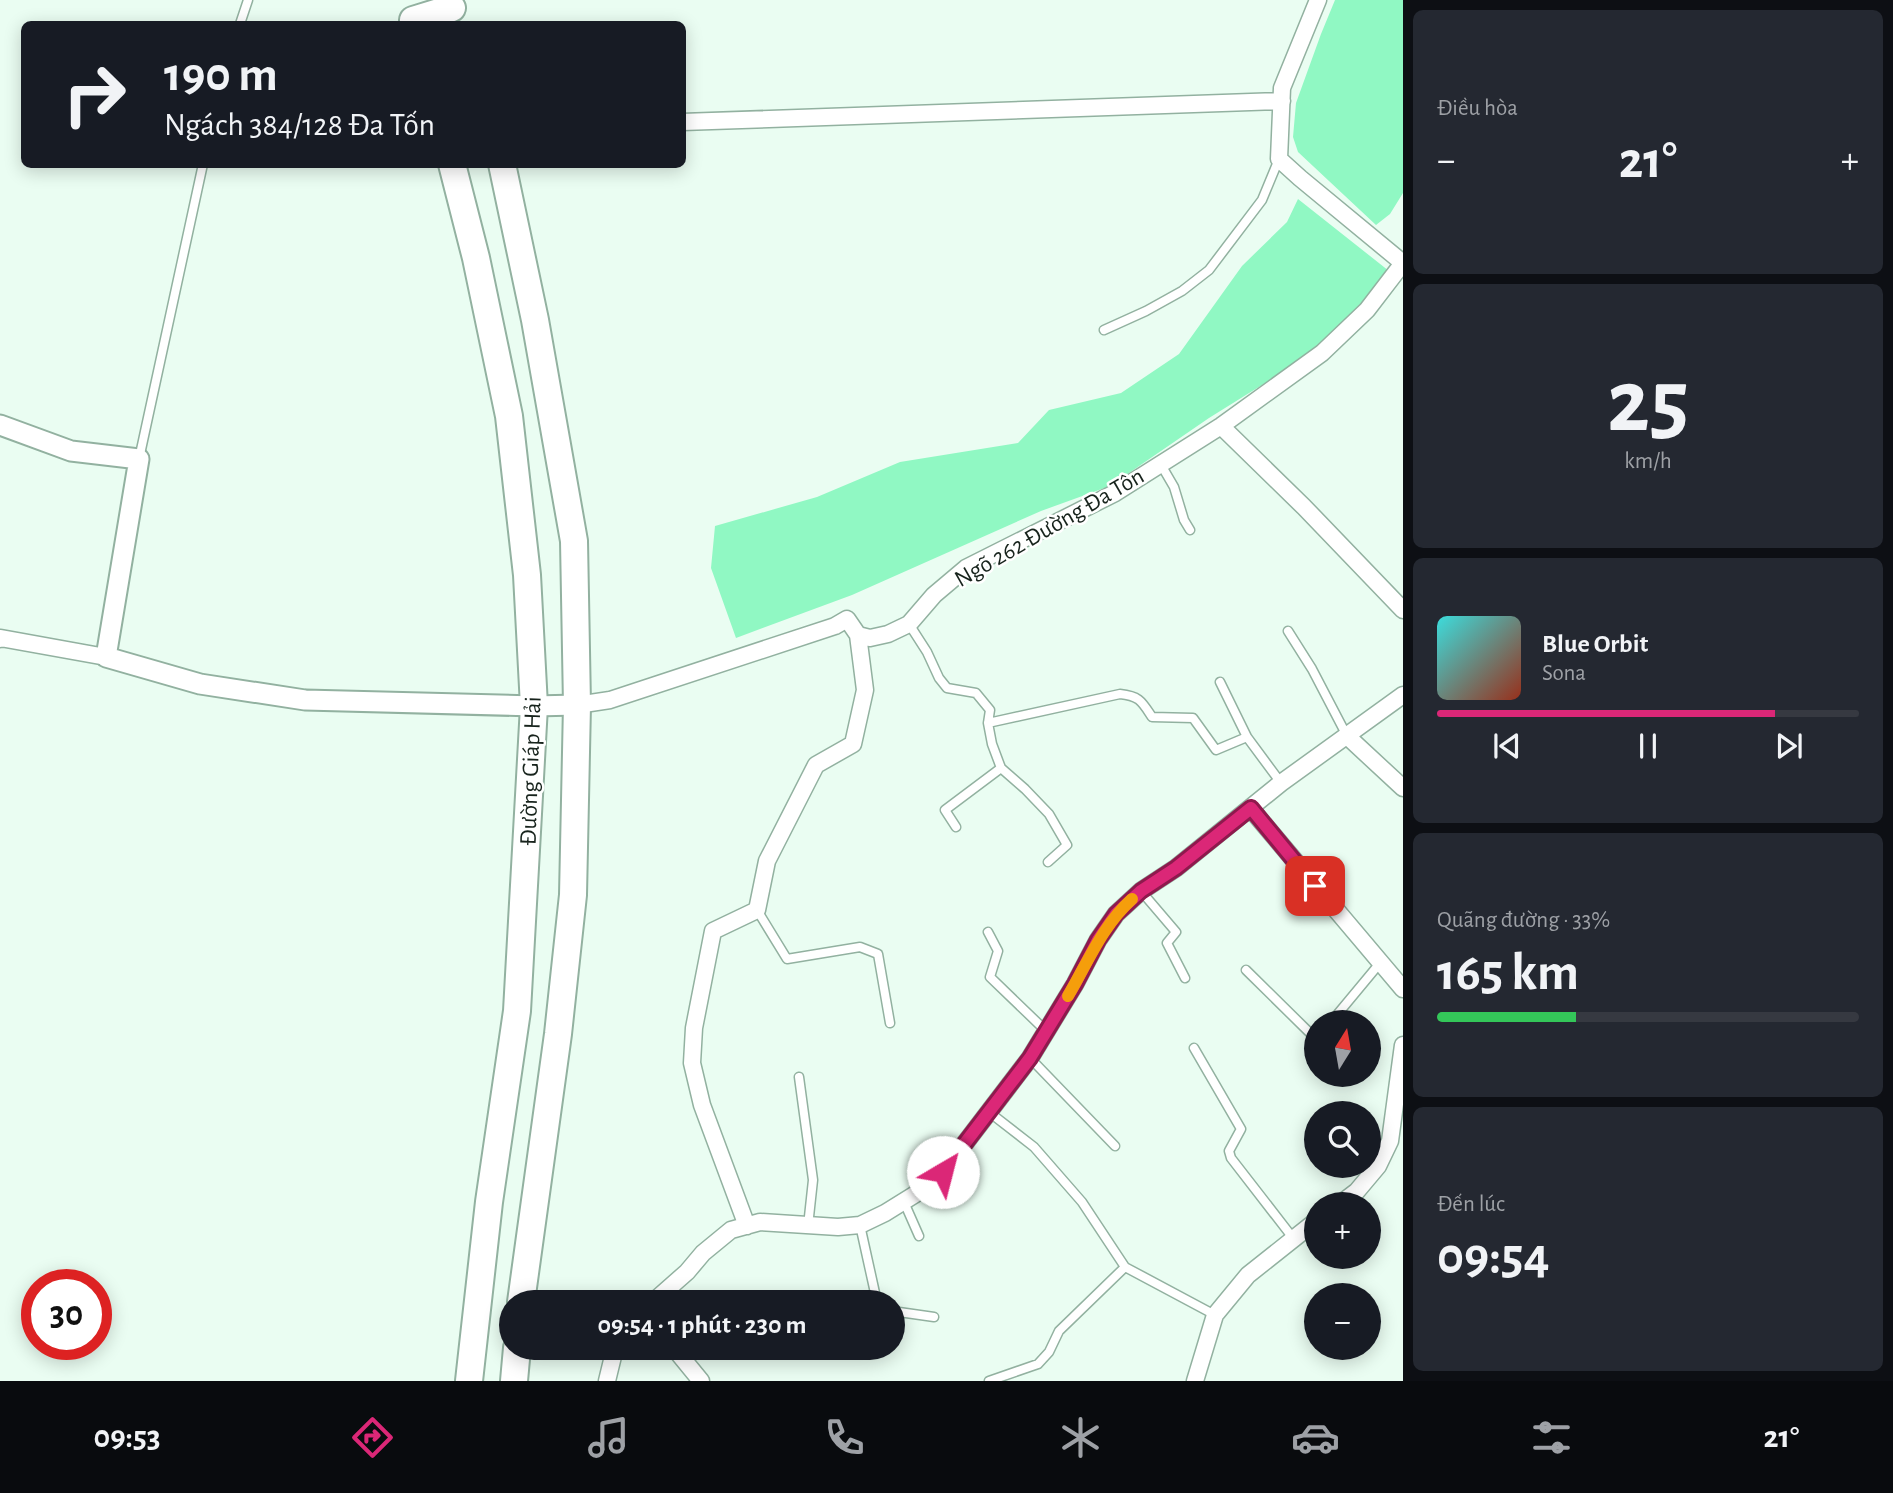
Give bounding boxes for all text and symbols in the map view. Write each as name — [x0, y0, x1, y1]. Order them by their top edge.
icon: right — [49, 49, 140, 140]
text: 190 m — [164, 51, 278, 100]
text: Điều hòa — [1437, 97, 1518, 120]
text: Ngách 384/128 Đa Tốn — [164, 109, 435, 141]
text: 21° — [1619, 135, 1677, 187]
text: − — [1437, 142, 1455, 180]
text: + — [1841, 142, 1859, 180]
text: 25 — [1607, 357, 1689, 448]
text: km/h — [1624, 450, 1672, 473]
street label: Ngõ 262 Đường Đa Tôn — [951, 464, 1148, 592]
text: Blue Orbit — [1542, 631, 1648, 657]
text: Sona — [1542, 662, 1586, 685]
street label: Đường Giáp Hải — [516, 696, 546, 846]
icon: previous — [1488, 727, 1526, 765]
icon: pause — [1629, 727, 1667, 765]
icon: next — [1770, 727, 1808, 765]
pin — [1285, 856, 1345, 916]
icon: arrive — [1296, 867, 1334, 905]
text: Quãng đường · 33% — [1437, 909, 1610, 932]
text: 165 km — [1437, 947, 1579, 999]
north arrow — [1304, 1010, 1381, 1087]
map controls — [1304, 1010, 1381, 1360]
button: search — [1304, 1101, 1381, 1178]
position arrow — [906, 1135, 980, 1209]
button: + — [1304, 1192, 1381, 1269]
text: Đến lúc — [1437, 1193, 1505, 1216]
text: 09:54 — [1437, 1231, 1550, 1283]
speed limit sign: 30 — [21, 1269, 112, 1360]
button: − — [1304, 1283, 1381, 1360]
text: 09:54 · 1 phút · 230 m — [598, 1312, 806, 1338]
icon: directions — [348, 1413, 397, 1462]
icon: music — [584, 1413, 633, 1462]
icon: phone — [820, 1413, 869, 1462]
icon: climate — [1056, 1413, 1105, 1462]
icon: car — [1291, 1413, 1340, 1462]
icon: filters — [1527, 1413, 1576, 1462]
text: 09:53 — [93, 1421, 161, 1453]
text: 21° — [1763, 1421, 1799, 1453]

